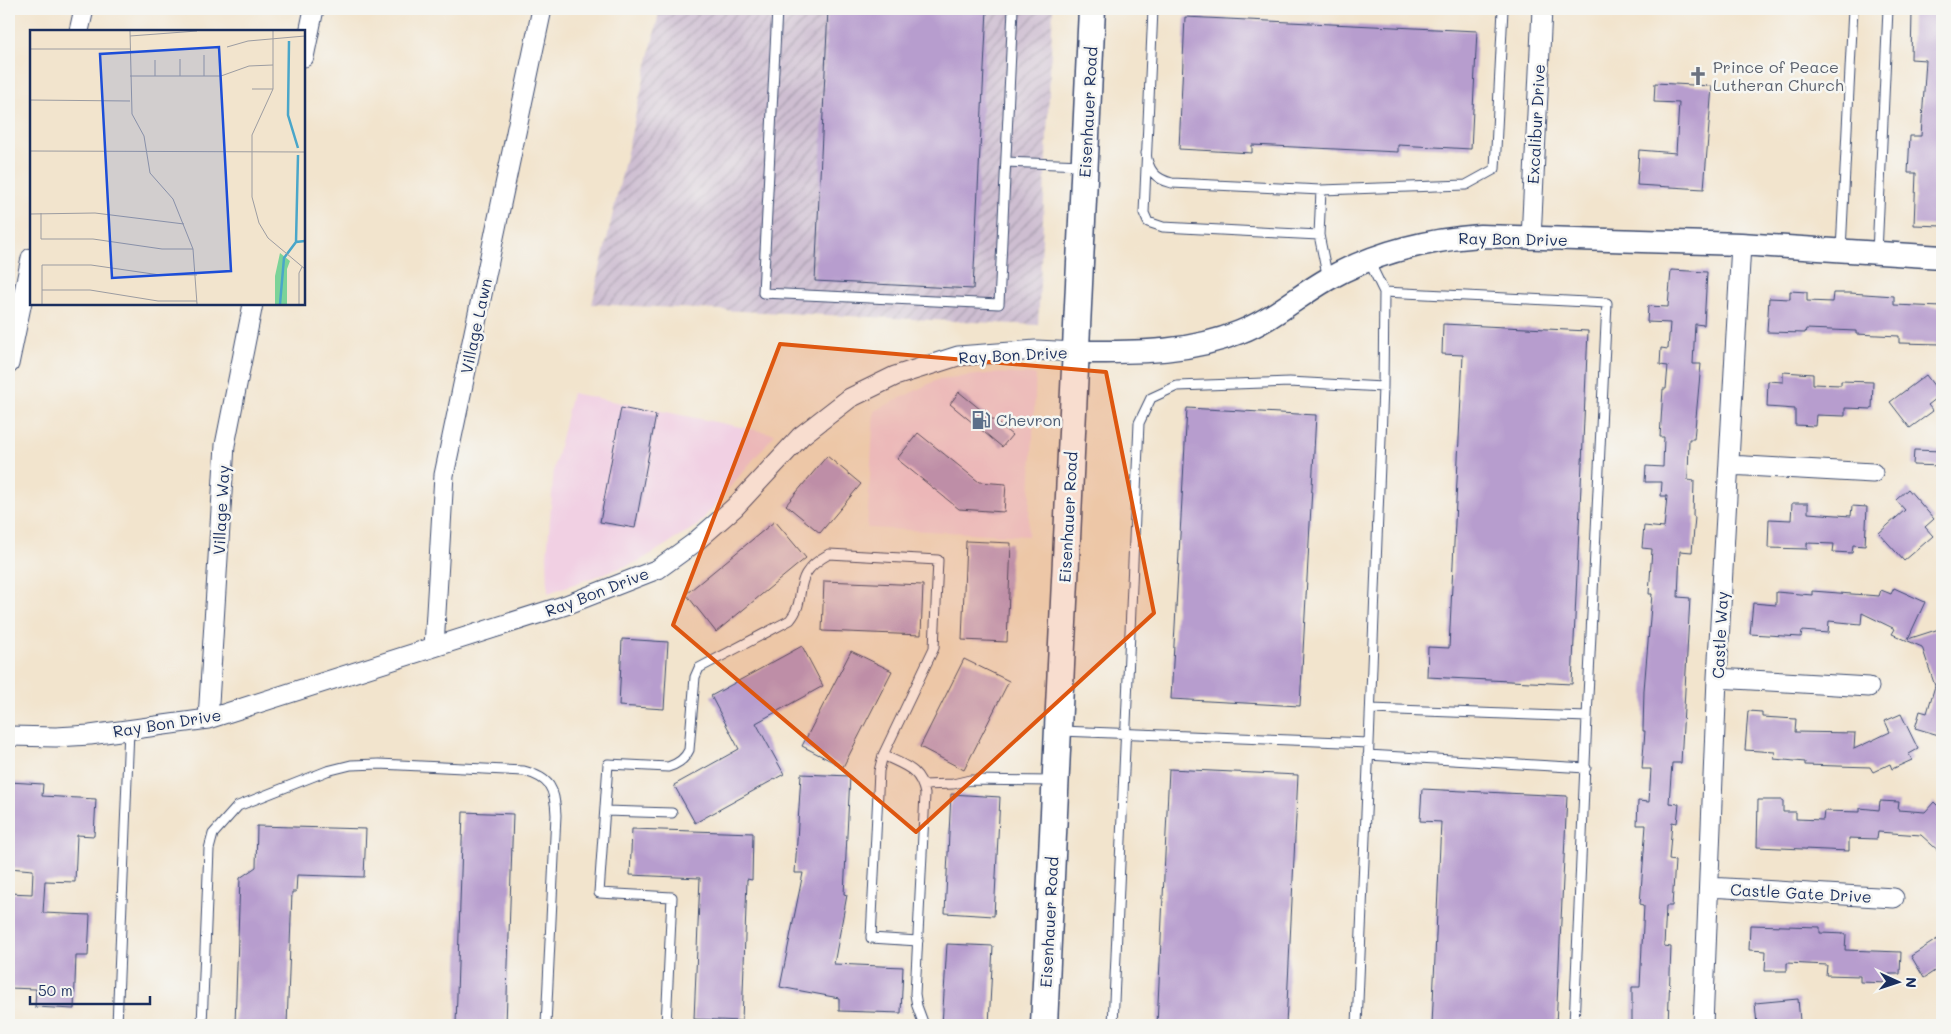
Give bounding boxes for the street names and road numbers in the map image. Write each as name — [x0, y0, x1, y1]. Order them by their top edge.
street label: Eisenhauer Road — [1074, 46, 1101, 178]
street label: Excalibur Drive — [1522, 64, 1549, 184]
street label: Ray Bon Drive — [1458, 227, 1568, 250]
street label: Village Lawn — [455, 276, 496, 376]
street label: Ray Bon Drive — [958, 341, 1068, 368]
street label: Eisenhauer Road — [1054, 451, 1081, 583]
street label: Village Way — [208, 465, 233, 555]
street label: Ray Bon Drive — [542, 562, 652, 621]
street label: Castle Way — [1707, 591, 1732, 679]
street label: Ray Bon Drive — [111, 704, 223, 741]
street label: Eisenhauer Road — [1035, 856, 1062, 988]
street label: Castle Gate Drive — [1730, 878, 1872, 907]

